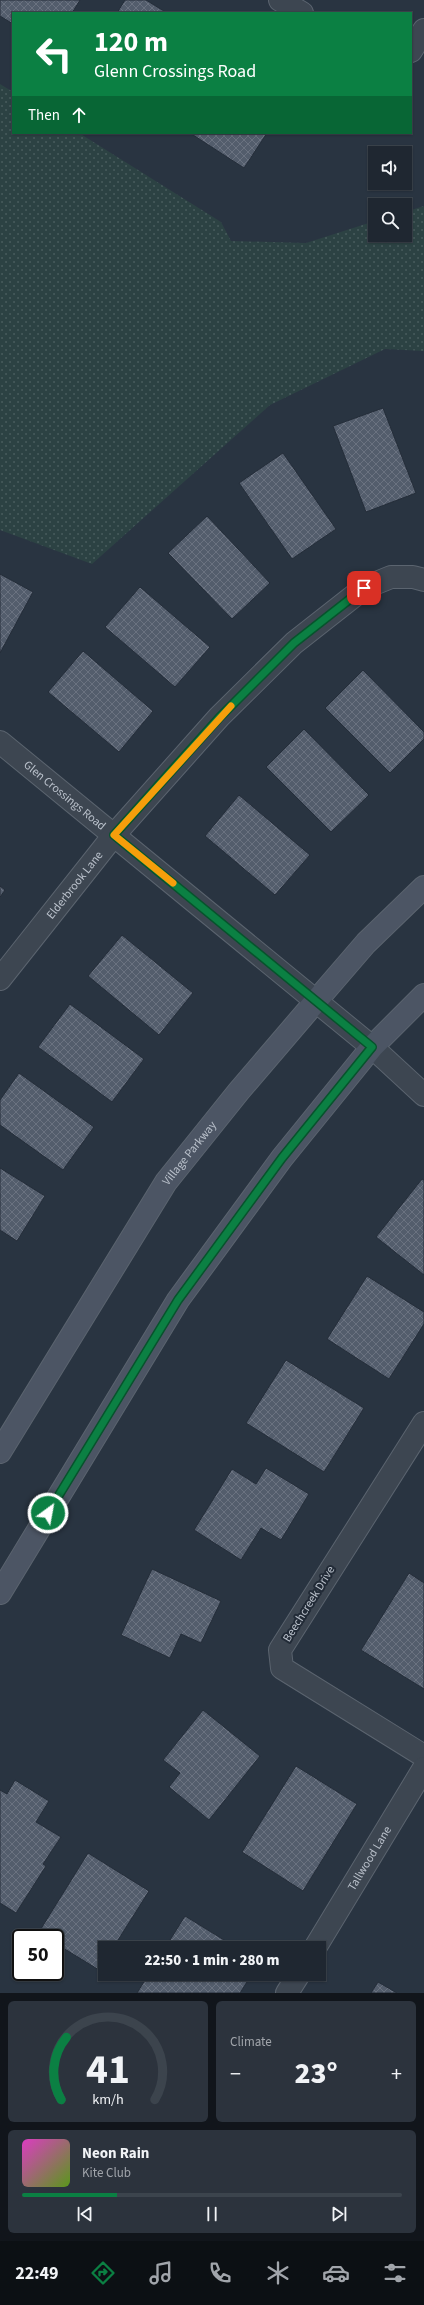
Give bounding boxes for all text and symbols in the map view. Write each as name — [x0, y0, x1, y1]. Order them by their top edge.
text: 120 m — [94, 22, 168, 62]
icon: left — [28, 28, 80, 80]
text: Glenn Crossings Road — [94, 59, 256, 84]
icon: ahead — [68, 104, 90, 126]
text: Then — [28, 105, 60, 126]
map controls — [368, 146, 412, 242]
button: sound — [368, 146, 412, 190]
button: search — [368, 198, 412, 242]
pin — [347, 571, 381, 605]
icon: arrive — [353, 577, 375, 599]
street label: Glen Crossings Road — [20, 756, 110, 834]
street label: Elderbrook Lane — [42, 847, 107, 923]
street label: Village Parkway — [158, 1117, 221, 1189]
position arrow — [27, 1492, 69, 1534]
street label: Beechcreek Drive — [279, 1563, 339, 1645]
street label: Tallwood Lane — [343, 1823, 396, 1894]
speed limit sign: 50 — [12, 1929, 64, 1981]
text: 22:50 · 1 min · 280 m — [145, 1950, 279, 1971]
text: Climate — [230, 2033, 272, 2051]
text: 41 — [86, 2039, 130, 2099]
text: 23° — [294, 2052, 338, 2095]
text: − — [230, 2058, 241, 2090]
text: + — [391, 2058, 402, 2090]
text: km/h — [92, 2088, 124, 2109]
text: Neon Rain — [82, 2143, 149, 2164]
text: Kite Club — [82, 2164, 131, 2182]
icon: previous — [74, 2203, 96, 2225]
icon: pause — [201, 2203, 223, 2225]
icon: next — [328, 2203, 350, 2225]
icon: directions — [89, 2259, 117, 2287]
icon: music — [147, 2259, 175, 2287]
icon: phone — [206, 2259, 234, 2287]
icon: climate — [264, 2259, 292, 2287]
icon: car — [322, 2259, 350, 2287]
icon: filters — [381, 2259, 409, 2287]
text: 22:49 — [15, 2261, 59, 2286]

